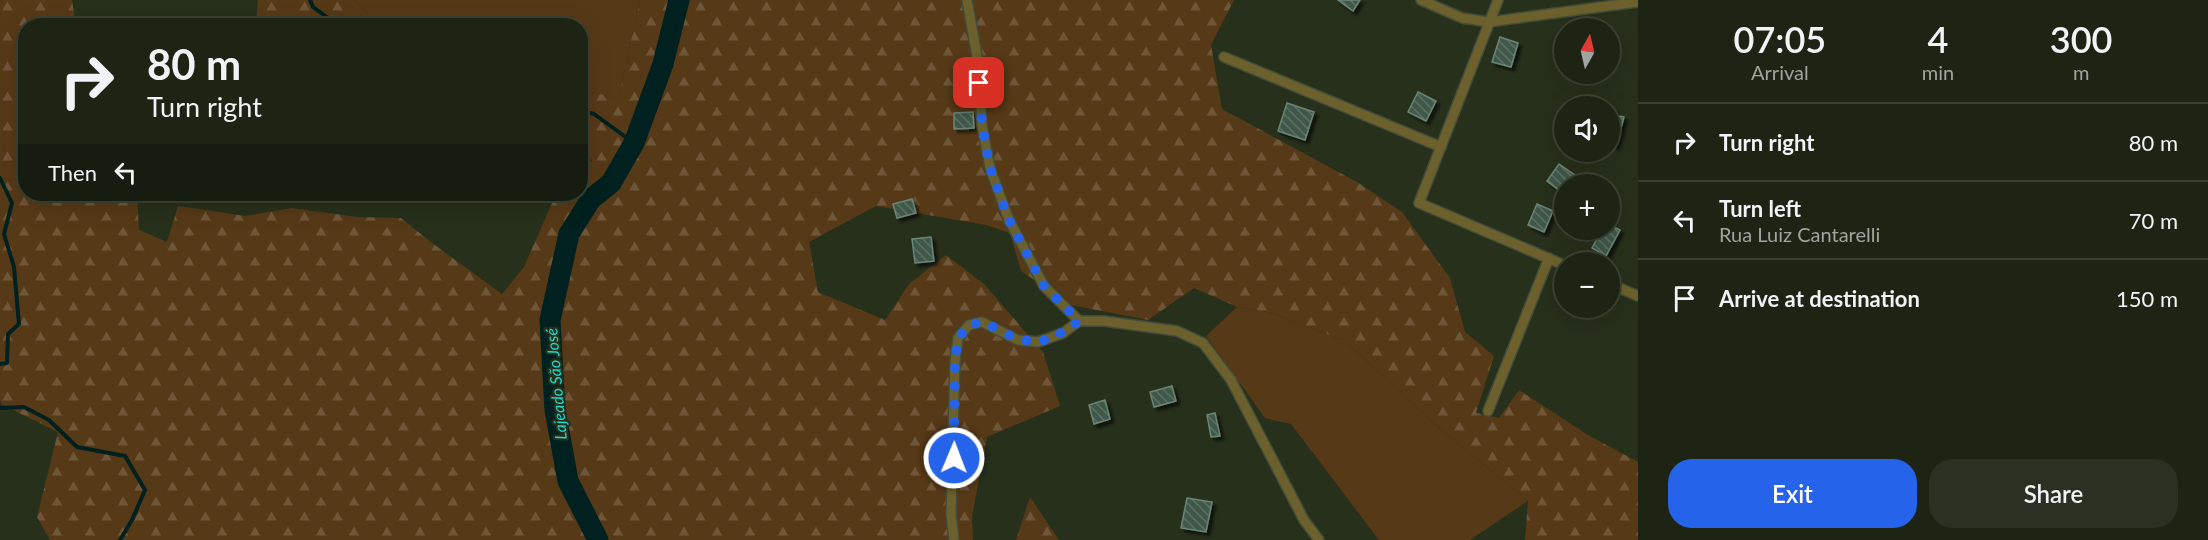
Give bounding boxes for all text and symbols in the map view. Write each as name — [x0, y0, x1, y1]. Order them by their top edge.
text: 07:05 — [1734, 17, 1826, 61]
text: 4 — [1928, 17, 1948, 61]
text: 300 — [2050, 17, 2112, 61]
north arrow — [1554, 18, 1620, 84]
map controls — [1554, 18, 1620, 318]
text: 80 m — [147, 39, 241, 89]
icon: right — [48, 42, 126, 120]
pin — [953, 57, 1004, 108]
text: Arrival — [1751, 60, 1809, 84]
text: min — [1922, 60, 1954, 84]
text: m — [2073, 60, 2089, 84]
icon: arrive — [962, 66, 995, 99]
text: Turn right — [147, 90, 262, 123]
button: sound — [1554, 96, 1620, 162]
icon: right — [1668, 126, 1701, 159]
text: Turn right — [1719, 129, 1814, 156]
text: 80 m — [2129, 129, 2178, 156]
icon: left — [109, 156, 142, 189]
text: Then — [48, 159, 97, 186]
button: + — [1554, 174, 1620, 240]
text: Turn left — [1719, 195, 1801, 222]
icon: left — [1668, 204, 1701, 237]
text: 70 m — [2129, 207, 2178, 234]
text: Rua Luiz Cantarelli — [1719, 222, 1880, 246]
button: − — [1554, 252, 1620, 318]
icon: arrive — [1668, 282, 1701, 315]
text: Arrive at destination — [1719, 285, 1920, 312]
text: 150 m — [2116, 285, 2178, 312]
water label: Lajeado São José — [541, 327, 570, 441]
position arrow — [922, 426, 986, 490]
button: Exit — [1668, 459, 1917, 528]
button: Share — [1929, 459, 2178, 528]

